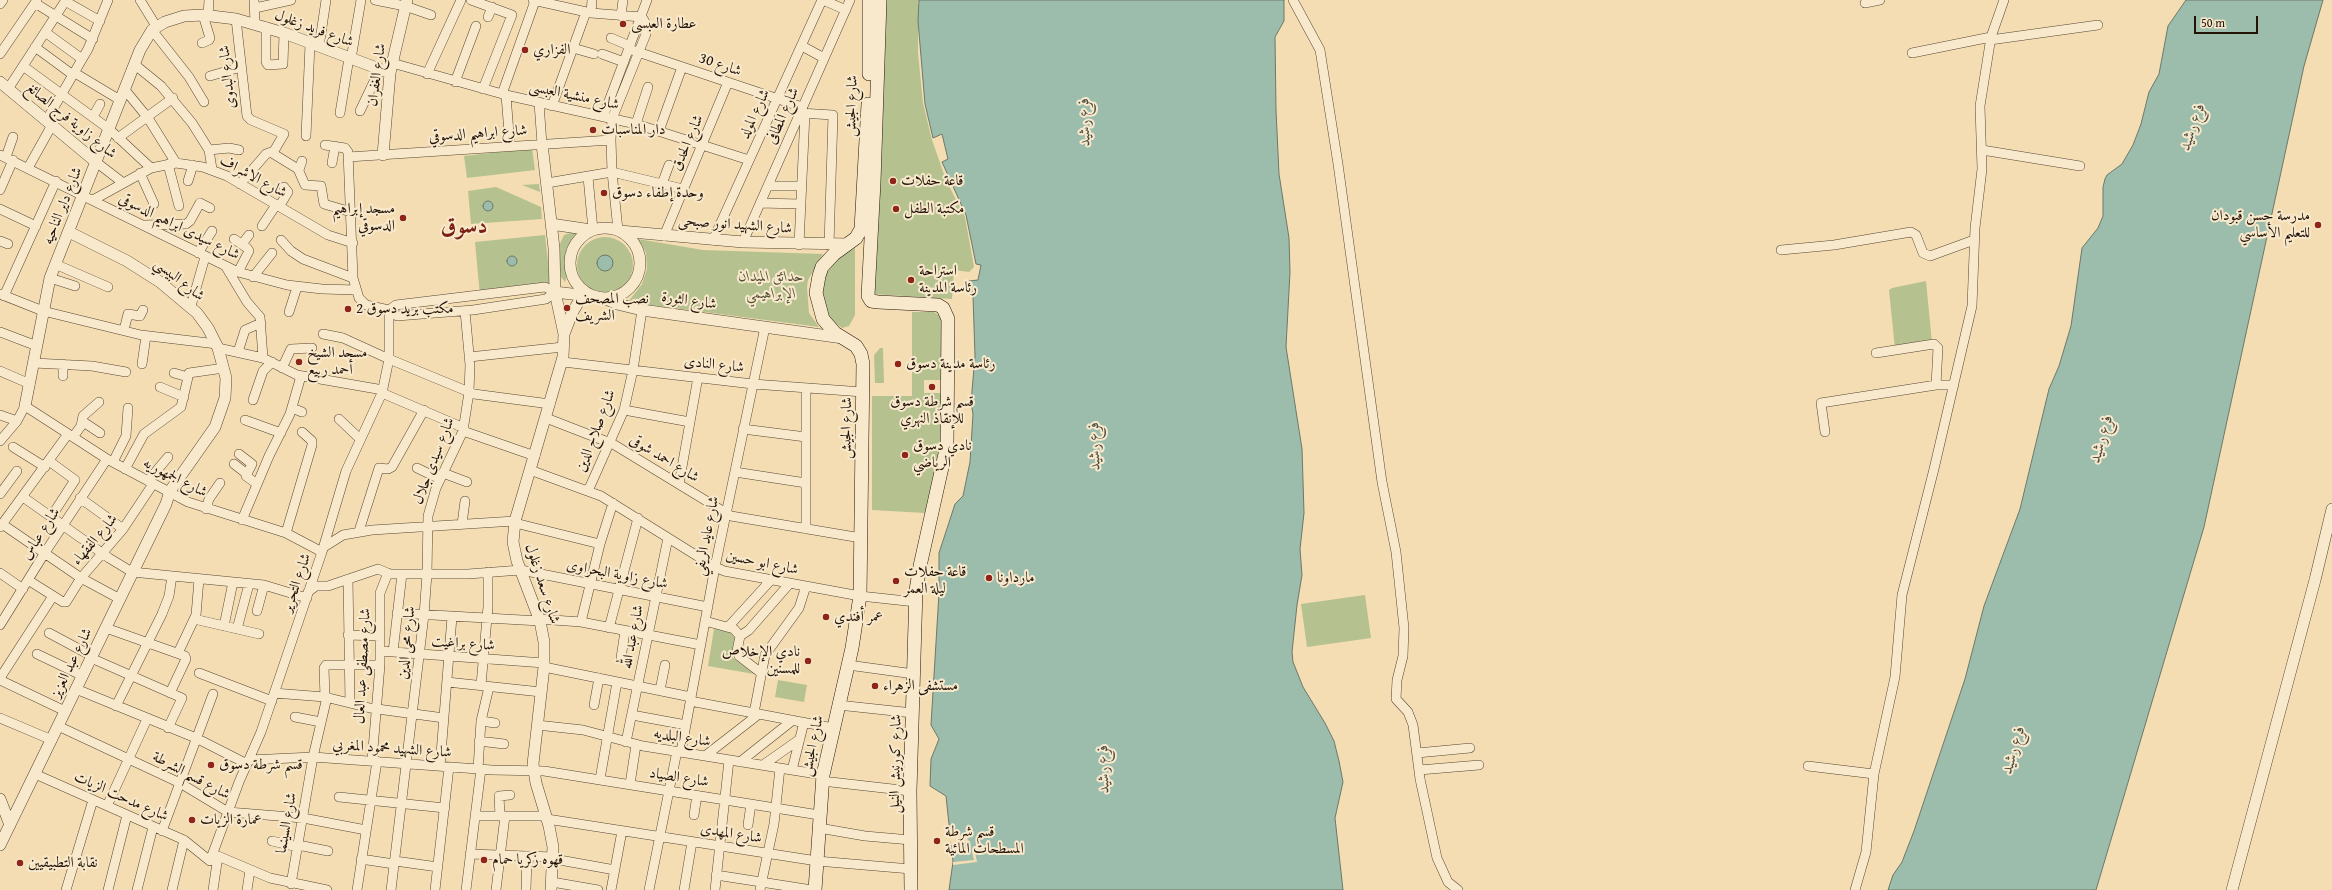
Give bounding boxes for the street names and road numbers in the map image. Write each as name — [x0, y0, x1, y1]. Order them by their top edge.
street label: شارع فريد زغلول — [272, 6, 356, 52]
street label: شارع الغفران — [364, 42, 390, 108]
street label: شارع البدوى — [216, 45, 240, 109]
street label: شارع 30 — [696, 49, 744, 81]
street label: شارع الجيش — [842, 75, 862, 137]
street label: شارع منشية العبسى — [527, 78, 621, 114]
street label: شارع زاوية فرج الصائغ — [22, 79, 120, 163]
street label: شارع المطافى — [763, 85, 803, 147]
street label: شارع المولد — [736, 86, 774, 142]
street label: شارع الحدق — [668, 112, 708, 174]
street label: شارع ابراهيم الدسوقي — [428, 122, 528, 146]
street label: شارع الاشراف — [216, 152, 290, 202]
street label: شارع داير الناحيه — [39, 165, 87, 247]
street label: شارع سيدى ابراهيم الدسوقي — [115, 190, 243, 264]
street label: شارع الشهيد انور صبحى — [677, 212, 793, 238]
street label: شارع البيسي — [150, 255, 208, 305]
street label: شارع الثورة — [660, 288, 718, 314]
street label: شارع النادى — [683, 353, 745, 377]
street label: شارع صلاح الدين — [572, 387, 620, 475]
street label: شارع الجيش — [837, 397, 857, 459]
street label: شارع سيدى جلال — [409, 415, 459, 507]
street label: شارع احمد شوقى — [626, 431, 702, 487]
street label: شارع الجمهوريه — [140, 454, 210, 502]
street label: شارع عايد الريفي — [690, 495, 724, 577]
street label: شارع عباس — [18, 505, 64, 563]
street label: شارع الفقهاء — [68, 511, 122, 569]
street label: شارع سعد زغلول — [521, 542, 563, 626]
street label: شارع ابو حسين — [724, 547, 800, 579]
street label: شارع التحرير — [278, 551, 316, 615]
street label: شارع زاوية البحراوى — [565, 556, 669, 594]
street label: شارع عبد الله — [618, 603, 648, 671]
street label: شارع محى الدين — [394, 605, 420, 681]
street label: شارع مصطفى عبد العال — [351, 608, 375, 724]
street label: شارع عبد العزيز — [47, 625, 97, 701]
street label: شارع براغيت — [431, 633, 495, 655]
street label: شارع الجيش — [798, 714, 828, 778]
street label: شارع كورنيش النيل — [886, 714, 906, 814]
street label: شارع البلديه — [652, 725, 712, 751]
street label: شارع الشهيد محمود المغربي — [332, 736, 452, 762]
street label: شارع قسم الشرطة — [149, 748, 233, 804]
street label: شارع الصياد — [648, 764, 710, 792]
street label: شارع مدحت الزيات — [71, 768, 171, 826]
street label: شارع السينما — [273, 791, 301, 855]
street label: شارع المهدى — [699, 820, 763, 848]

